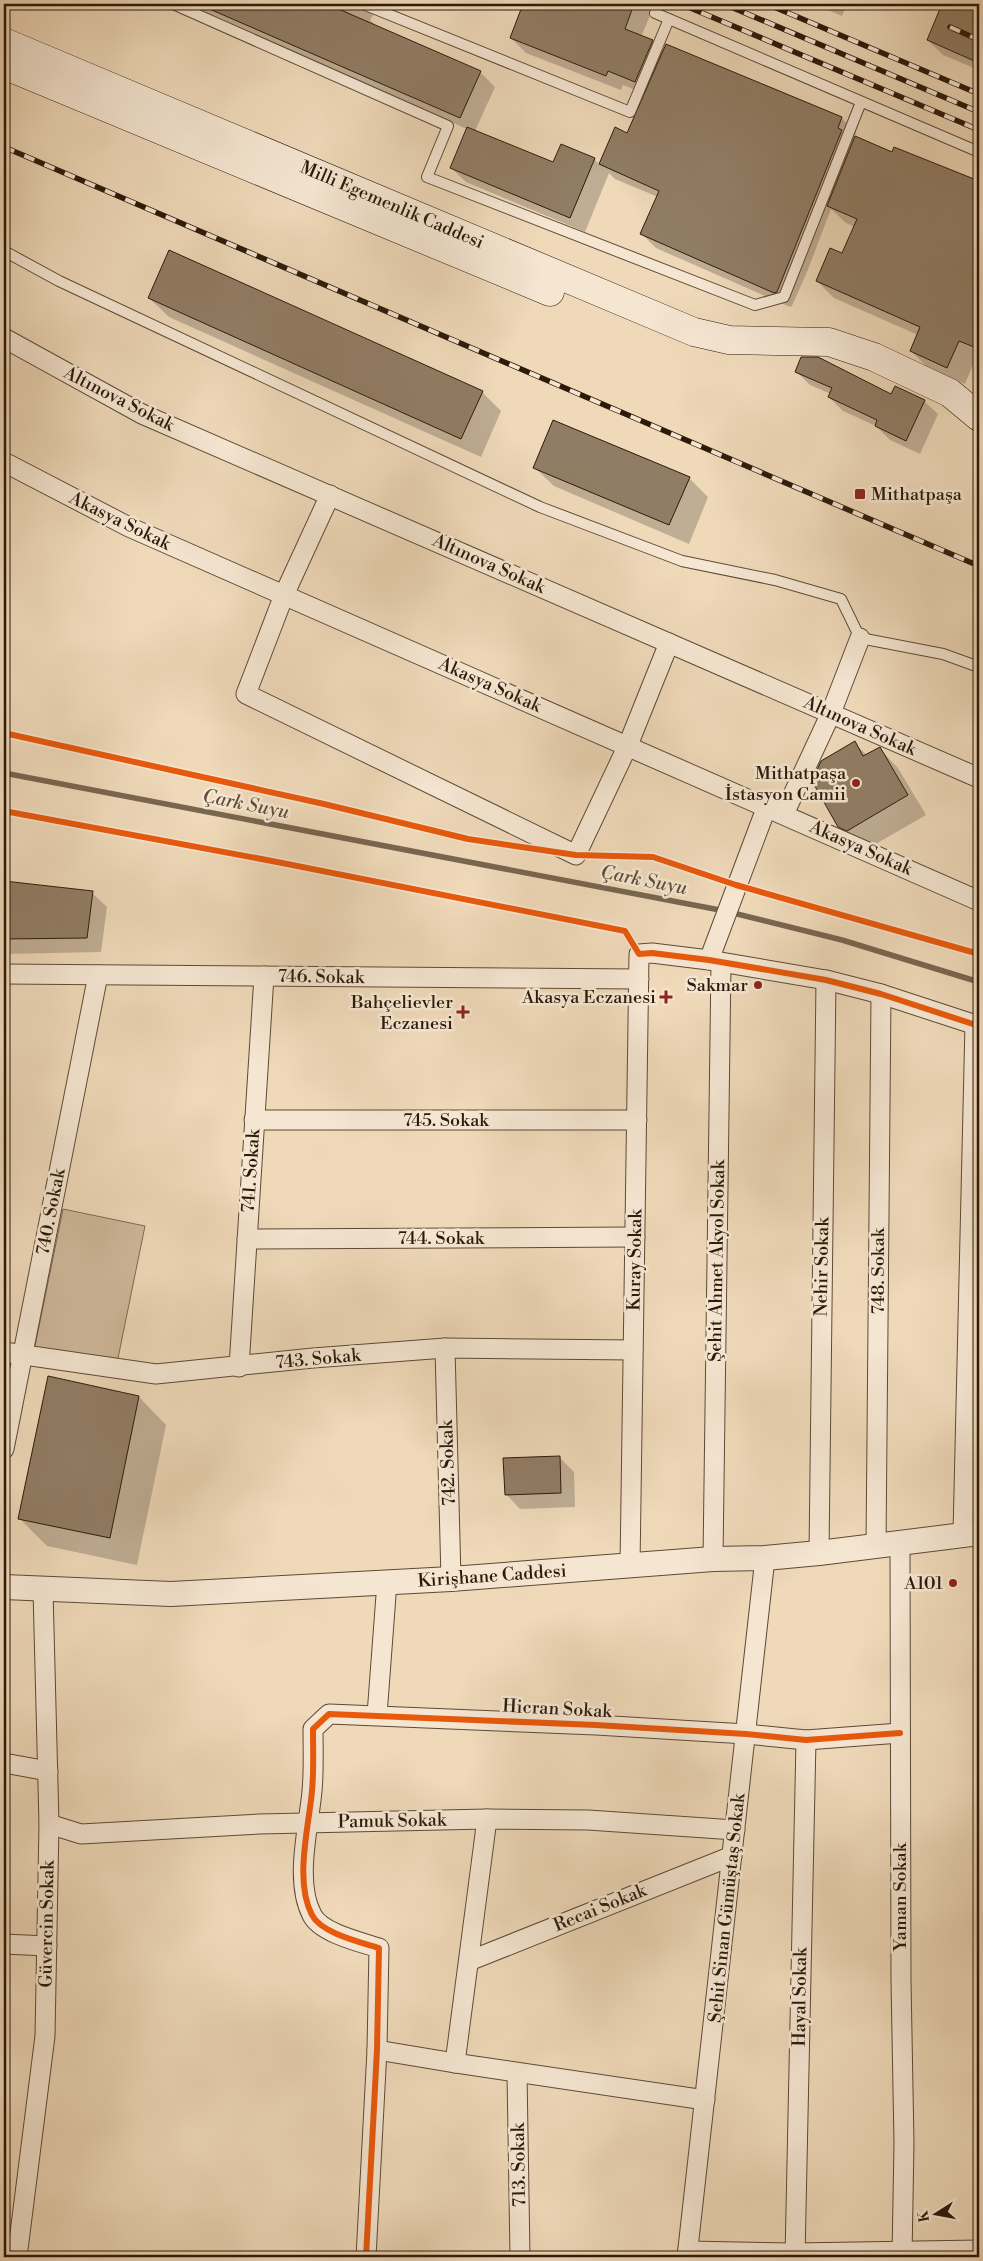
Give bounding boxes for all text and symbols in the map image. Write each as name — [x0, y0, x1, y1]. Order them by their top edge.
street label: Milli Egemenlik Caddesi — [297, 156, 487, 254]
street label: Altınova Sokak — [59, 361, 180, 437]
place label: Mithatpaşa — [871, 483, 963, 506]
street label: Akasya Sokak — [65, 486, 176, 556]
marker: Mithatpaşa — [853, 487, 867, 501]
street label: Altınova Sokak — [428, 528, 550, 600]
street label: Akasya Sokak — [434, 652, 546, 719]
street label: Altınova Sokak — [799, 690, 921, 762]
place label: Mithatpaşa İstasyon Camii — [725, 762, 847, 806]
marker: Mithatpaşa İstasyon Camii — [850, 777, 862, 789]
water label: Çark Suyu — [201, 784, 292, 824]
street label: Akasya Sokak — [805, 815, 917, 882]
water label: Çark Suyu — [599, 860, 690, 900]
street label: 746. Sokak — [278, 965, 366, 989]
place label: Sakmar — [687, 974, 748, 997]
marker: Sakmar — [752, 979, 764, 991]
place label: Akasya Eczanesi — [521, 986, 656, 1009]
place label: Bahçelievler Eczanesi — [350, 991, 453, 1035]
marker: Akasya Eczanesi — [660, 991, 672, 1003]
marker: Bahçelievler Eczanesi — [457, 1006, 469, 1018]
street label: 745. Sokak — [403, 1109, 490, 1132]
street label: 741. Sokak — [237, 1127, 265, 1213]
street label: Şehit Ahmet Akyol Sokak — [704, 1158, 730, 1362]
street label: 740. Sokak — [31, 1165, 71, 1257]
street label: Kuray Sokak — [623, 1207, 647, 1311]
street label: Nehir Sokak — [810, 1216, 834, 1317]
street label: 748. Sokak — [867, 1226, 890, 1314]
street label: 744. Sokak — [398, 1227, 486, 1250]
street label: 743. Sokak — [274, 1344, 363, 1374]
street label: 742. Sokak — [435, 1418, 461, 1506]
street label: Kirişhane Caddesi — [417, 1559, 567, 1593]
place label: A101 — [903, 1572, 943, 1595]
marker: A101 — [947, 1577, 959, 1589]
street label: Hicran Sokak — [502, 1695, 614, 1723]
street label: Şehit Sinan Gümüştaş Sokak — [704, 1791, 751, 2024]
street label: Pamuk Sokak — [338, 1809, 448, 1833]
street label: Yaman Sokak — [889, 1841, 912, 1952]
street label: Güvercin Sokak — [34, 1859, 60, 1988]
street label: Recai Sokak — [550, 1878, 651, 1937]
street label: Hayal Sokak — [788, 1946, 812, 2047]
street label: 713. Sokak — [507, 2121, 531, 2207]
north arrow — [910, 2188, 960, 2238]
text: K — [914, 2208, 934, 2224]

